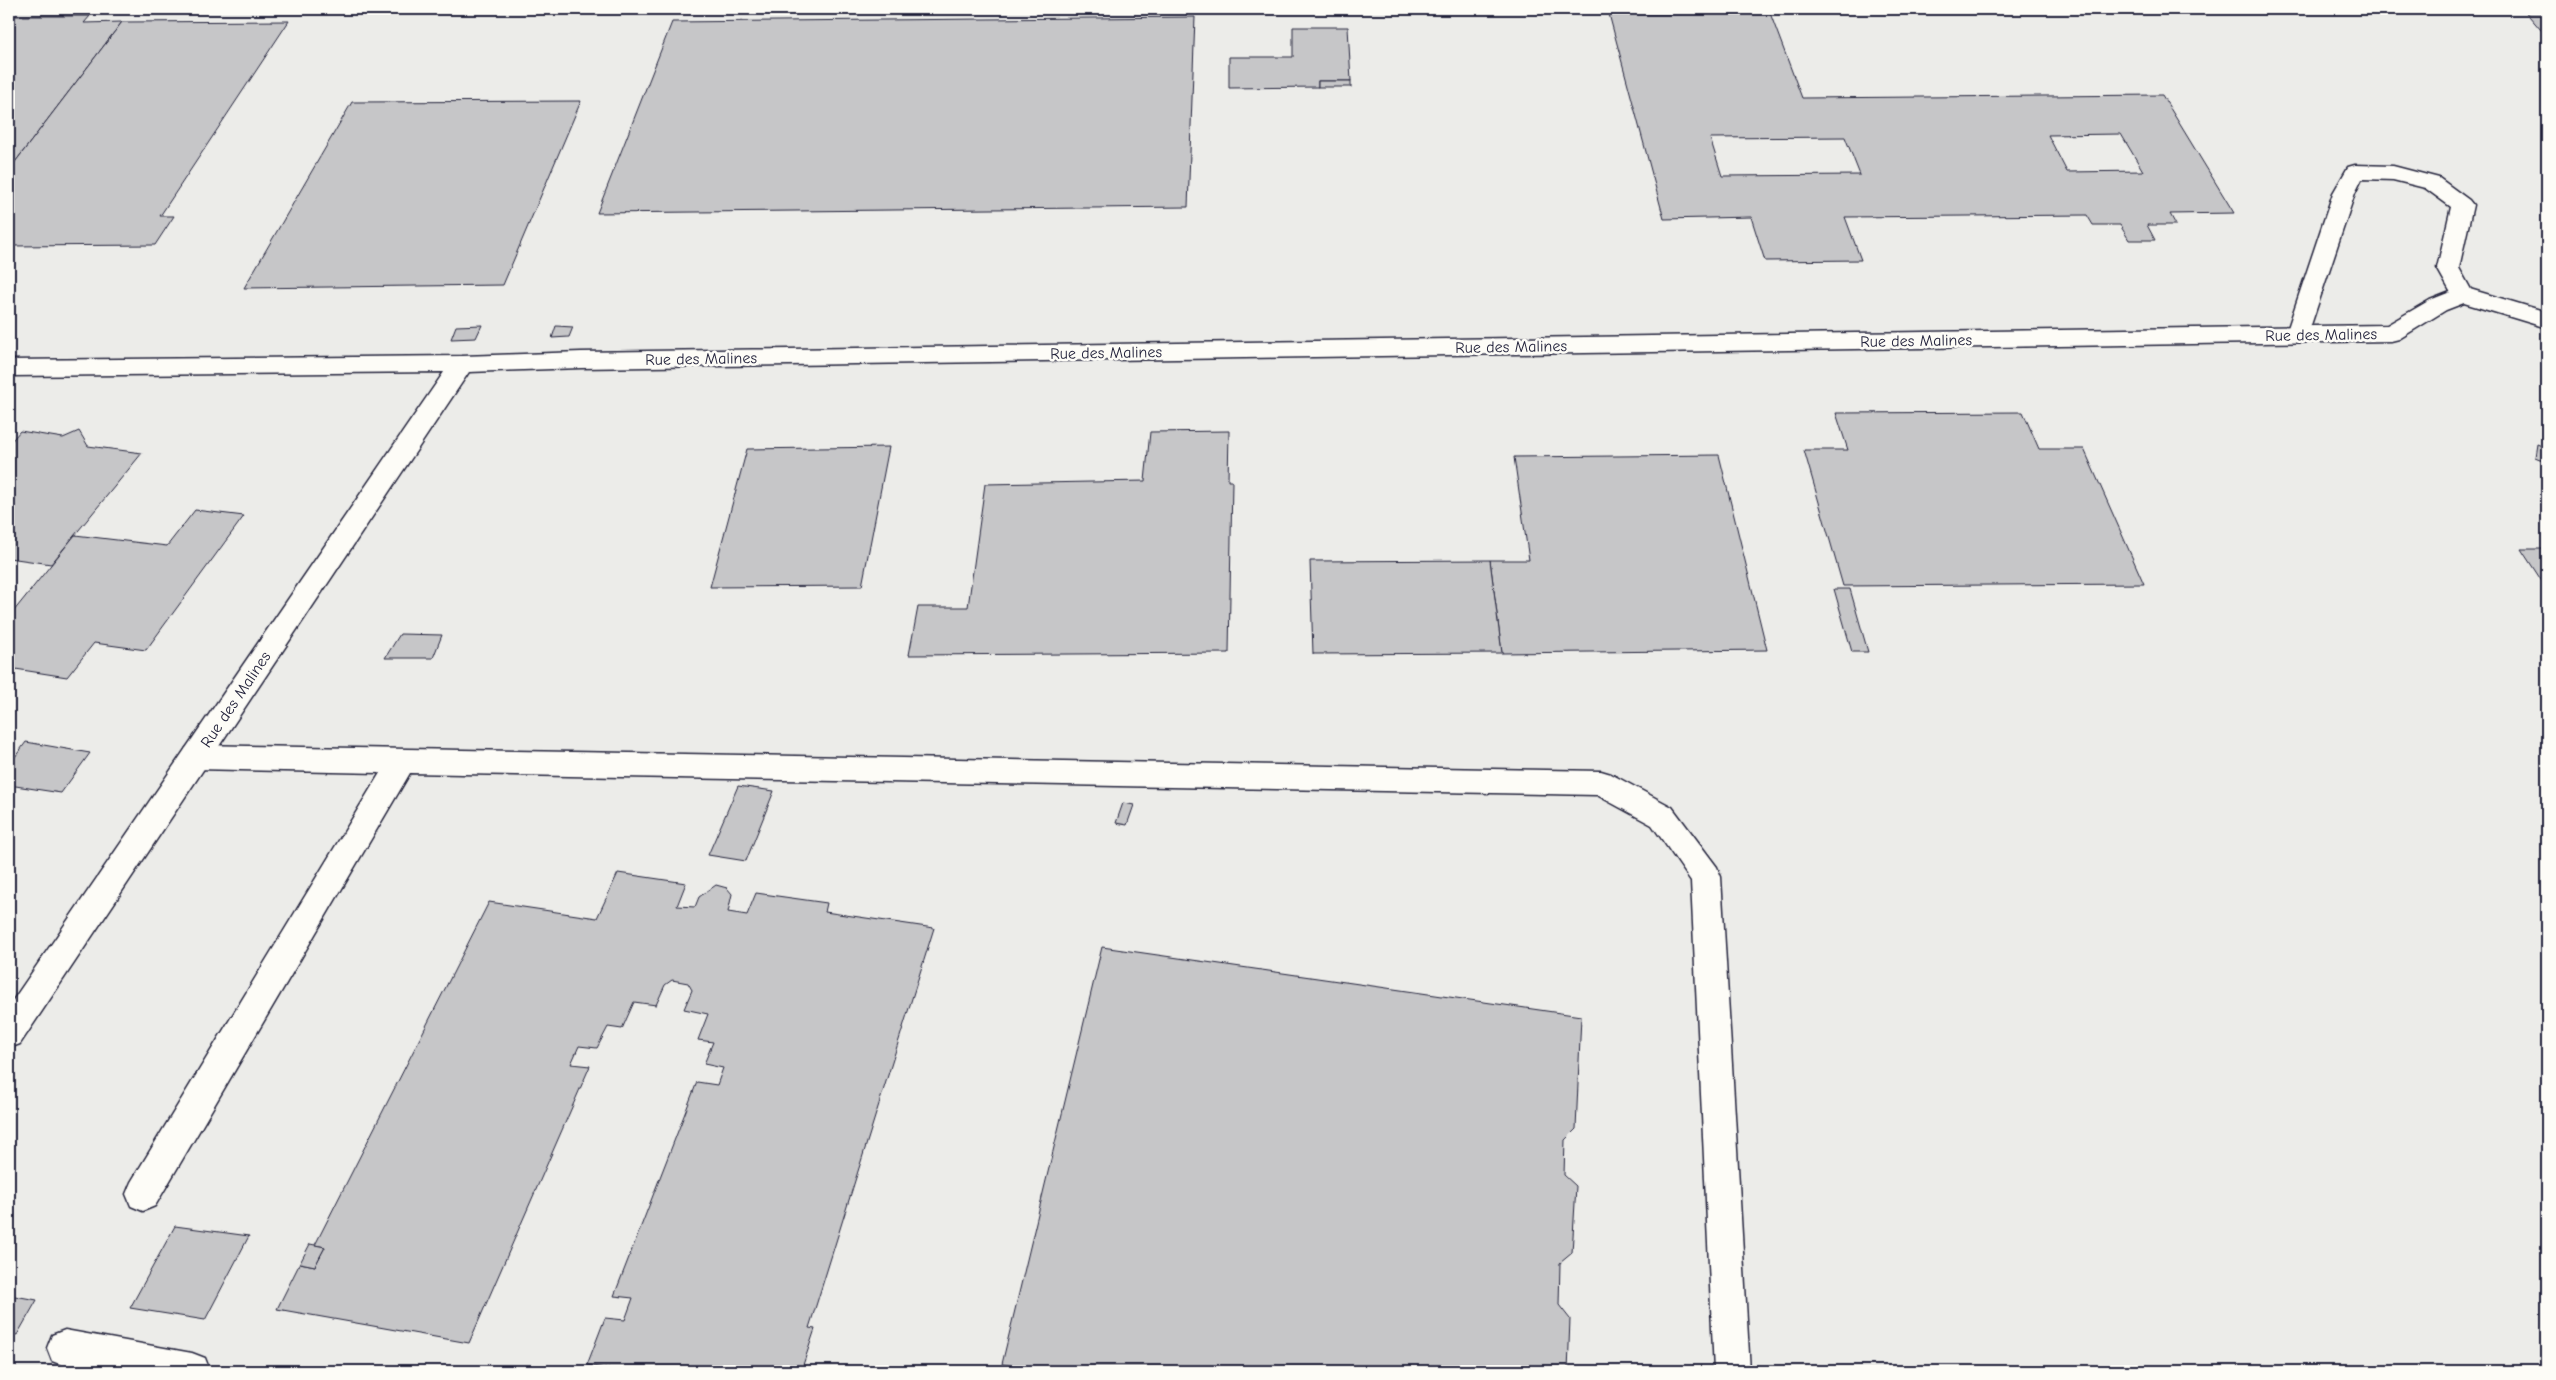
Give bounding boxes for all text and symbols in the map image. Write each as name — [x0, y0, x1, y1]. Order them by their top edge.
street label: Rue des Malines — [2265, 325, 2377, 345]
street label: Rue des Malines — [1860, 331, 1972, 351]
street label: Rue des Malines — [1455, 337, 1567, 357]
street label: Rue des Malines — [1050, 343, 1162, 363]
street label: Rue des Malines — [645, 349, 757, 369]
street label: Rue des Malines — [197, 648, 275, 751]

